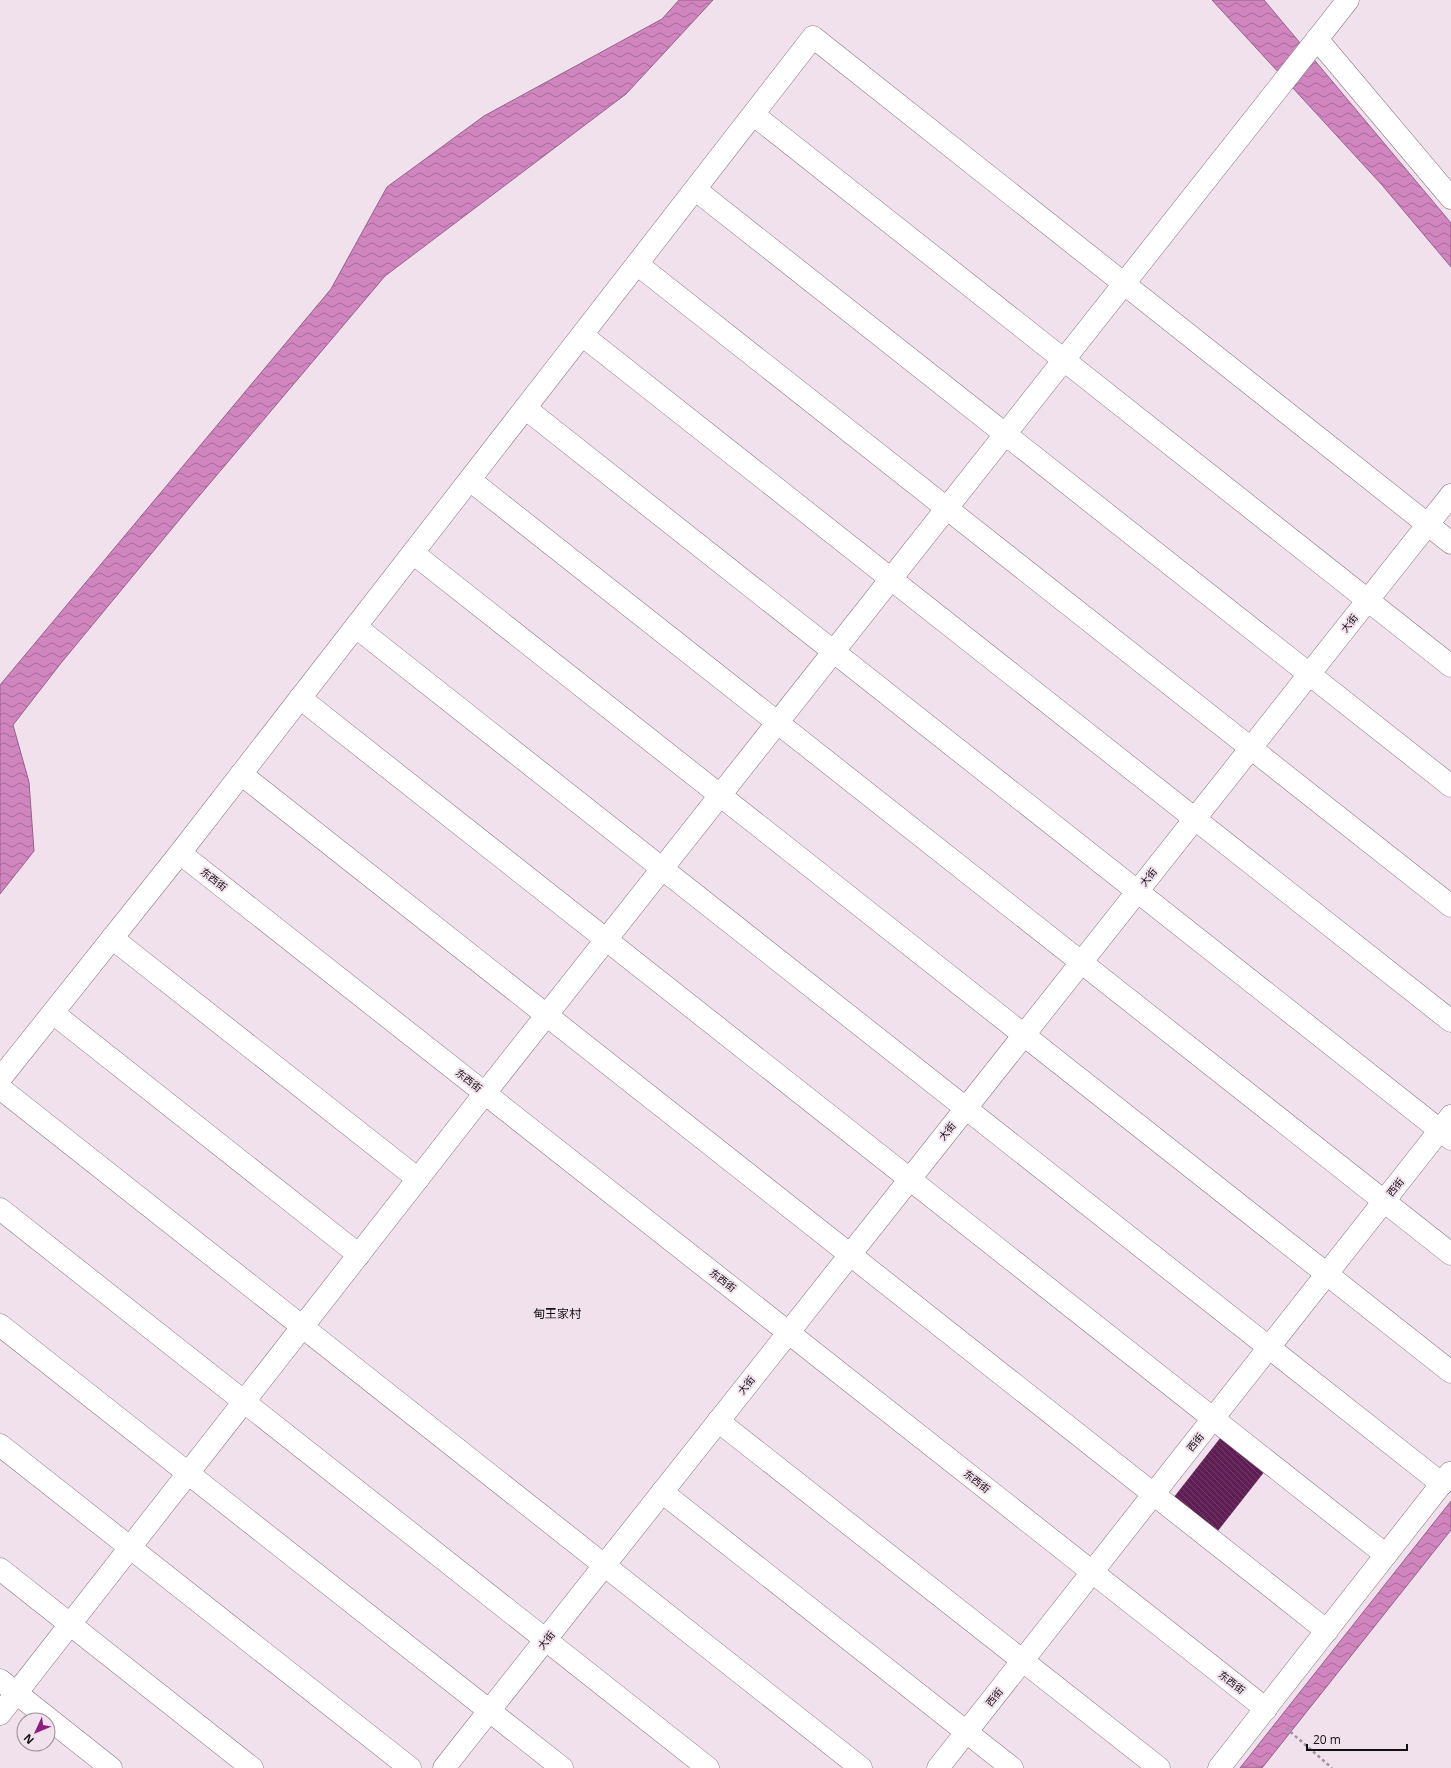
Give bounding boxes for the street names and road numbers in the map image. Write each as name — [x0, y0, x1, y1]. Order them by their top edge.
street label: 大街 — [1337, 611, 1361, 635]
street label: 东西街 — [198, 864, 230, 894]
street label: 大街 — [1136, 865, 1160, 889]
street label: 东西街 — [453, 1065, 485, 1095]
street label: 大街 — [935, 1119, 959, 1143]
street label: 西街 — [1383, 1175, 1407, 1199]
street label: 东西街 — [707, 1265, 739, 1295]
street label: 大街 — [734, 1373, 758, 1397]
street label: 西街 — [1183, 1430, 1207, 1454]
street label: 东西街 — [961, 1466, 993, 1496]
street label: 大街 — [534, 1628, 558, 1652]
street label: 东西街 — [1216, 1667, 1248, 1697]
street label: 西街 — [982, 1685, 1006, 1709]

